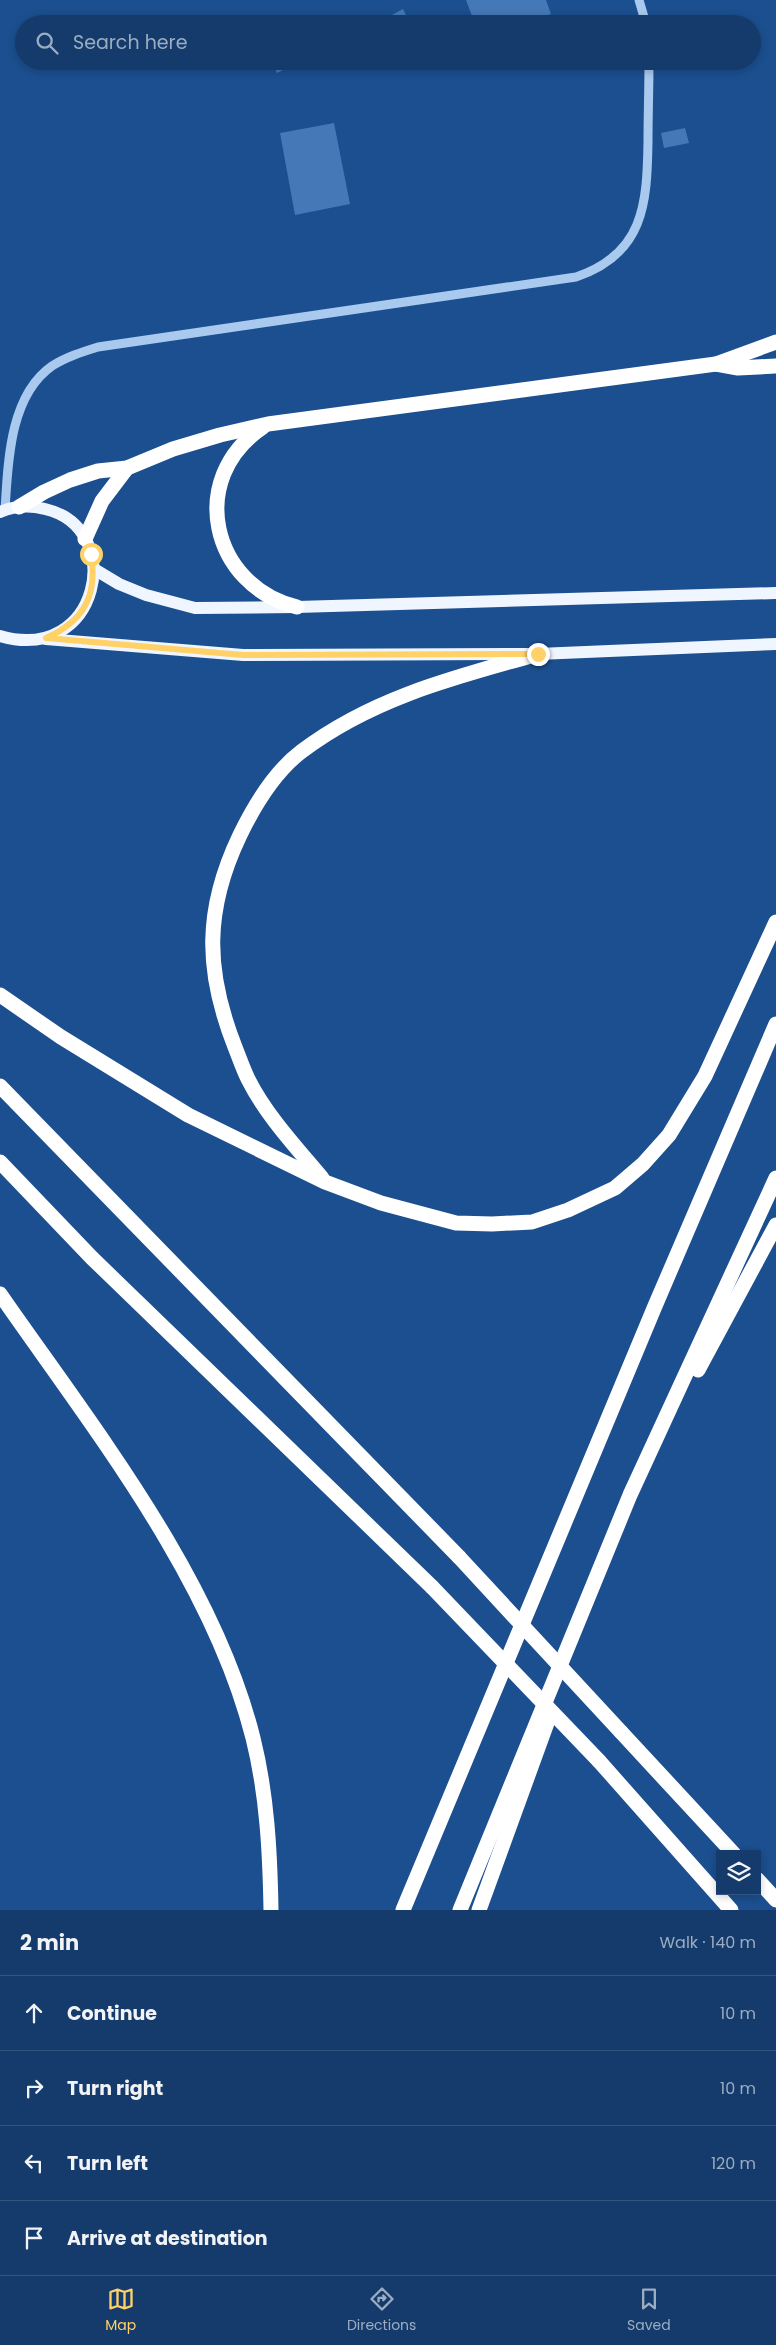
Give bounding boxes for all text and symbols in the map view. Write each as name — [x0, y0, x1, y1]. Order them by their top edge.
search box — [15, 15, 761, 70]
icon: search — [33, 29, 61, 57]
text: Search here — [73, 29, 187, 56]
route start — [80, 543, 103, 566]
route end — [527, 643, 550, 666]
map controls — [716, 1850, 761, 1895]
button: layers — [716, 1850, 761, 1895]
text: 2 min — [20, 1928, 79, 1957]
text: Walk · 140 m — [659, 1931, 756, 1954]
icon: ahead — [20, 1999, 48, 2027]
text: Continue — [67, 2000, 157, 2027]
text: 10 m — [720, 2002, 756, 2025]
icon: right — [20, 2074, 48, 2102]
text: Turn right — [67, 2075, 163, 2102]
text: 10 m — [720, 2077, 756, 2100]
icon: left — [20, 2149, 48, 2177]
text: Turn left — [67, 2150, 148, 2177]
text: 120 m — [711, 2152, 756, 2175]
icon: arrive — [20, 2224, 48, 2252]
text: Arrive at destination — [67, 2225, 268, 2252]
tab: Map — [105, 2285, 136, 2336]
tab: Directions — [347, 2285, 416, 2336]
tab: Saved — [627, 2285, 671, 2336]

